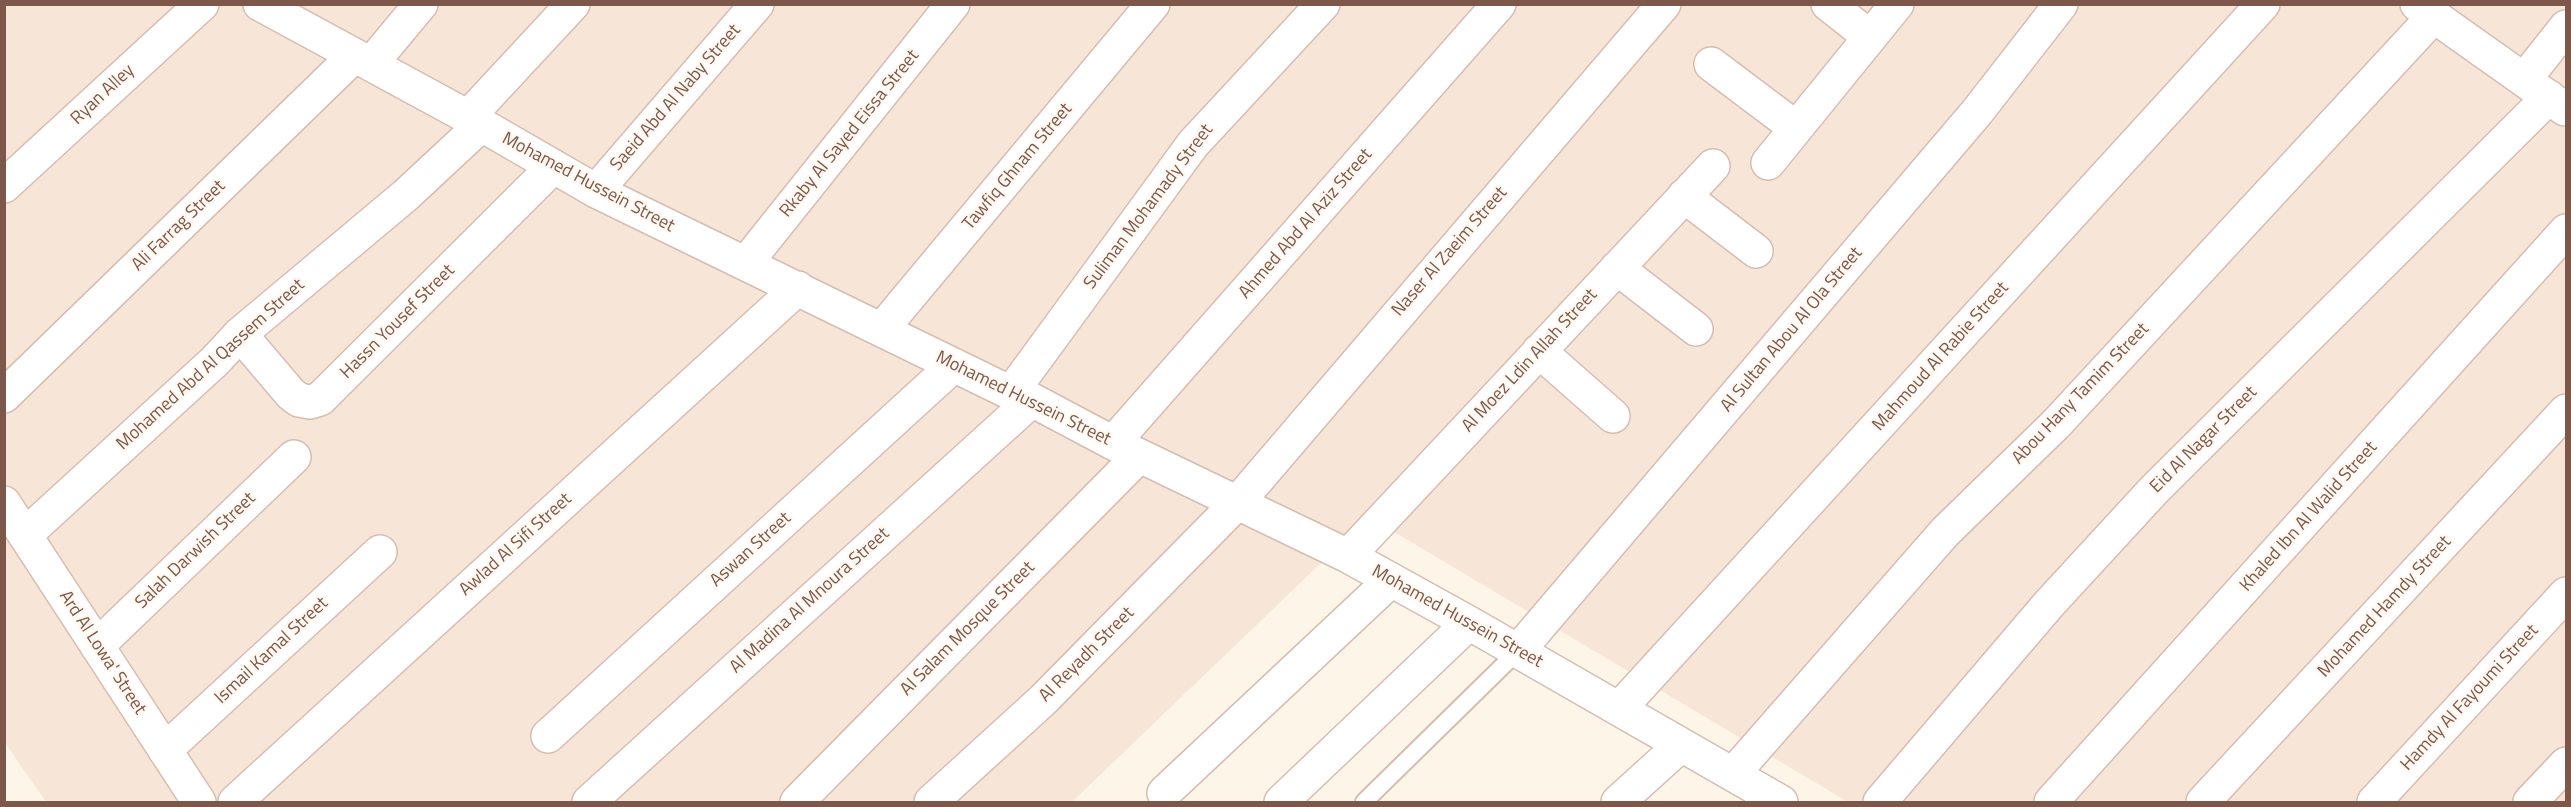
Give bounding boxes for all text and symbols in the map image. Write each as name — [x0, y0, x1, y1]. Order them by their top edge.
street label: Saeid Abd Al Naby Street — [606, 20, 746, 176]
street label: Rkaby Al Sayed Eissa Street — [776, 46, 924, 222]
street label: Ryan Alley — [67, 60, 139, 130]
street label: Tawfiq Ghnam Street — [959, 99, 1077, 235]
street label: Suliman Mohamady Street — [1080, 120, 1218, 294]
street label: Mohamed Hussein Street — [498, 128, 678, 238]
street label: Ahmed Abd Al Aziz Street — [1235, 144, 1377, 304]
street label: Ali Farrag Street — [128, 176, 230, 276]
street label: Naser Al Zaeim Street — [1388, 183, 1512, 321]
street label: Al Sultan Abou Al Ola Street — [1717, 243, 1867, 417]
street label: Hassn Yousef Street — [336, 260, 460, 384]
street label: Mohamed Abd Al Qassem Street — [113, 275, 309, 455]
street label: Mahmoud Al Rabie Street — [1868, 278, 2014, 436]
street label: Al Moez Ldin Allah Street — [1458, 285, 1602, 437]
street label: Abou Hany Tamim Street — [2008, 319, 2154, 469]
street label: Mohamed Hussein Street — [932, 347, 1114, 451]
street label: Eid Al Nagar Street — [2146, 382, 2262, 498]
street label: Khaled Ibn Al Walid Street — [2236, 437, 2382, 597]
street label: Salah Darwish Street — [131, 488, 261, 614]
street label: Awlad Al Sifi Street — [455, 489, 577, 601]
street label: Aswan Street — [706, 508, 796, 592]
street label: Al Madina Al Mnoura Street — [726, 524, 894, 678]
street label: Mohamed Hamdy Street — [2314, 532, 2456, 682]
street label: Al Salam Mosque Street — [896, 557, 1040, 701]
street label: Mohamed Hussein Street — [1368, 561, 1546, 673]
street label: Ard Al Lowa' Street — [54, 587, 150, 719]
street label: Ismail Kamal Street — [211, 593, 333, 709]
street label: Al Reyadh Street — [1035, 603, 1139, 707]
street label: Hamdy Al Fayoumi Street — [2397, 620, 2543, 776]

